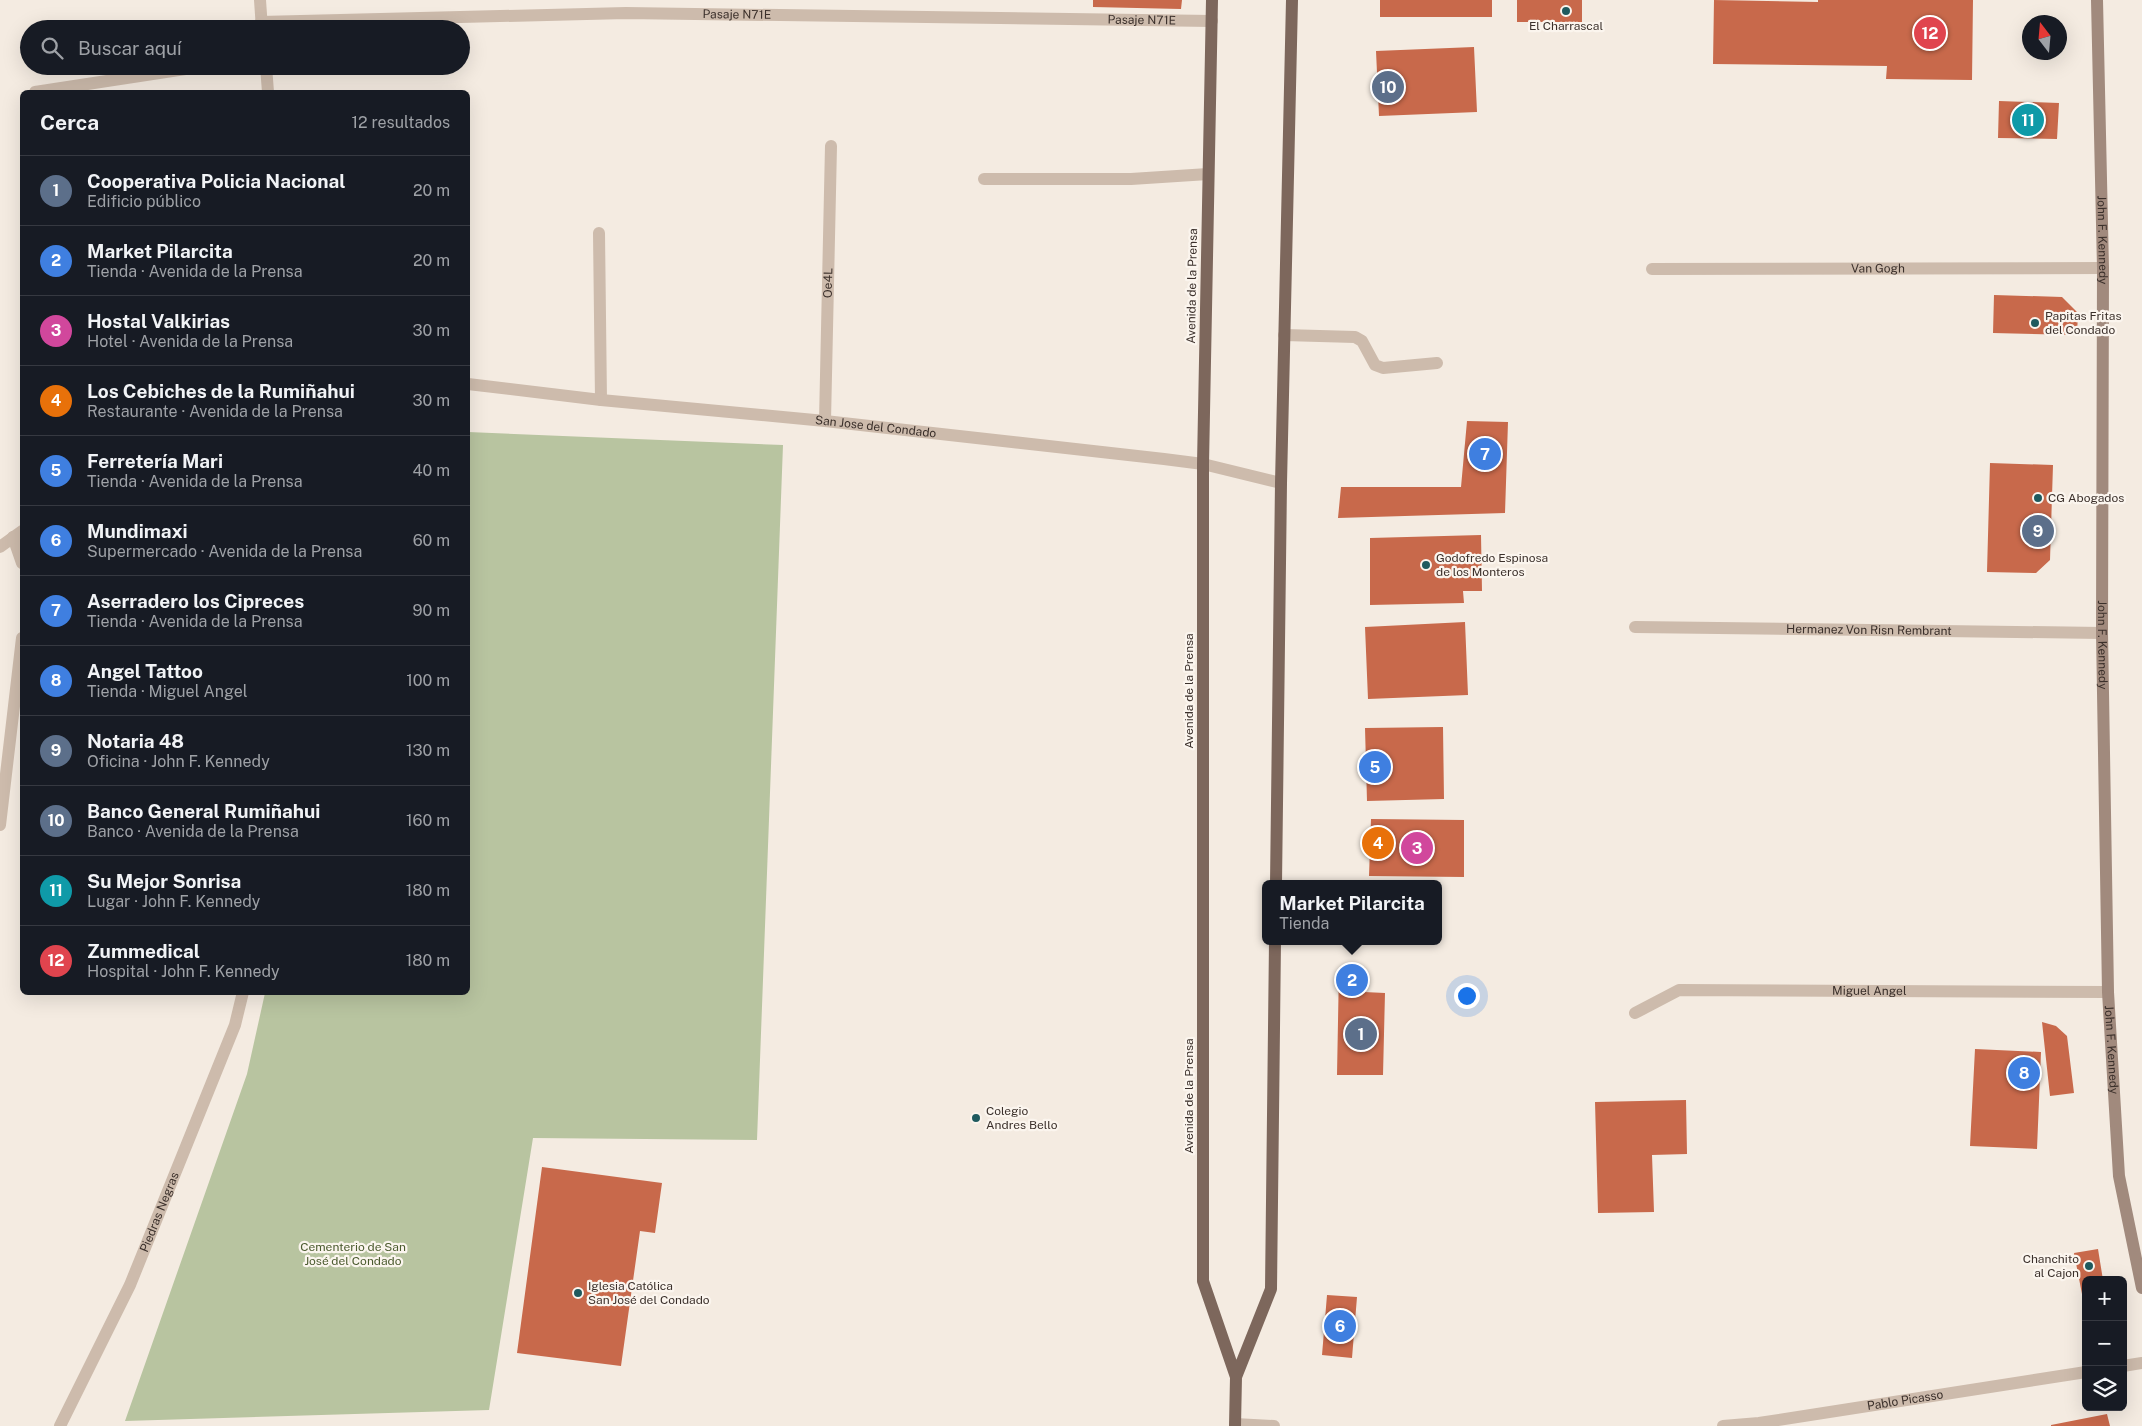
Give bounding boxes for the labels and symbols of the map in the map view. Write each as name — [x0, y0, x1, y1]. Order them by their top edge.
marker: El Charrascal — [1560, 5, 1572, 17]
street label: Pasaje N71E — [703, 7, 771, 22]
street label: Pasaje N71E — [1107, 13, 1176, 28]
pin: 12 — [1914, 14, 1946, 52]
north arrow — [2022, 15, 2067, 60]
place label: El Charrascal — [1529, 19, 1603, 33]
pin: 10 — [1372, 68, 1404, 106]
pin: 11 — [2012, 101, 2044, 139]
street label: John F. Kennedy — [2094, 195, 2110, 285]
street label: Avenida de la Prensa — [1184, 228, 1200, 344]
street label: Van Gogh — [1851, 261, 1905, 276]
street label: Oe4L — [821, 268, 835, 298]
place label: Papitas Fritas del Condado — [2045, 309, 2122, 337]
marker: Papitas Fritas del Condado — [2029, 317, 2041, 329]
street label: San Jose del Condado — [815, 413, 937, 440]
pin: 7 — [1469, 435, 1501, 473]
place label: CG Abogados — [2048, 491, 2124, 505]
marker: CG Abogados — [2032, 492, 2044, 504]
pin: 9 — [2022, 512, 2054, 550]
place label: Godofredo Espinosa de los Monteros — [1436, 551, 1548, 579]
marker: Godofredo Espinosa de los Monteros — [1420, 559, 1432, 571]
street label: John F. Kennedy — [2095, 600, 2110, 690]
street label: Hermanez Von Risn Rembrant — [1786, 622, 1952, 638]
street label: Avenida de la Prensa — [1182, 633, 1196, 749]
pin: 5 — [1359, 748, 1391, 786]
pin: 4 — [1362, 824, 1394, 862]
pin: 3 — [1401, 829, 1433, 867]
pin: 2 — [1336, 961, 1368, 999]
your location — [1454, 983, 1480, 1009]
street label: Miguel Angel — [1832, 984, 1907, 998]
street label: John F. Kennedy — [2102, 1005, 2121, 1095]
pin: 1 — [1345, 1015, 1377, 1053]
street label: Avenida de la Prensa — [1182, 1038, 1196, 1154]
pin: 8 — [2008, 1054, 2040, 1092]
place label: Colegio Andres Bello — [986, 1104, 1058, 1132]
marker: Colegio Andres Bello — [970, 1112, 982, 1124]
street label: Piedras Negras — [137, 1170, 182, 1254]
park label: Cementerio de San José del Condado — [300, 1240, 406, 1268]
place label: Chanchito al Cajon — [2023, 1252, 2079, 1280]
marker: Chanchito al Cajon — [2083, 1260, 2095, 1272]
place label: Iglesia Católica San José del Condado — [588, 1279, 710, 1307]
marker: Iglesia Católica San José del Condado — [572, 1287, 584, 1299]
pin: 6 — [1324, 1307, 1356, 1345]
street label: Pablo Picasso — [1866, 1387, 1944, 1413]

